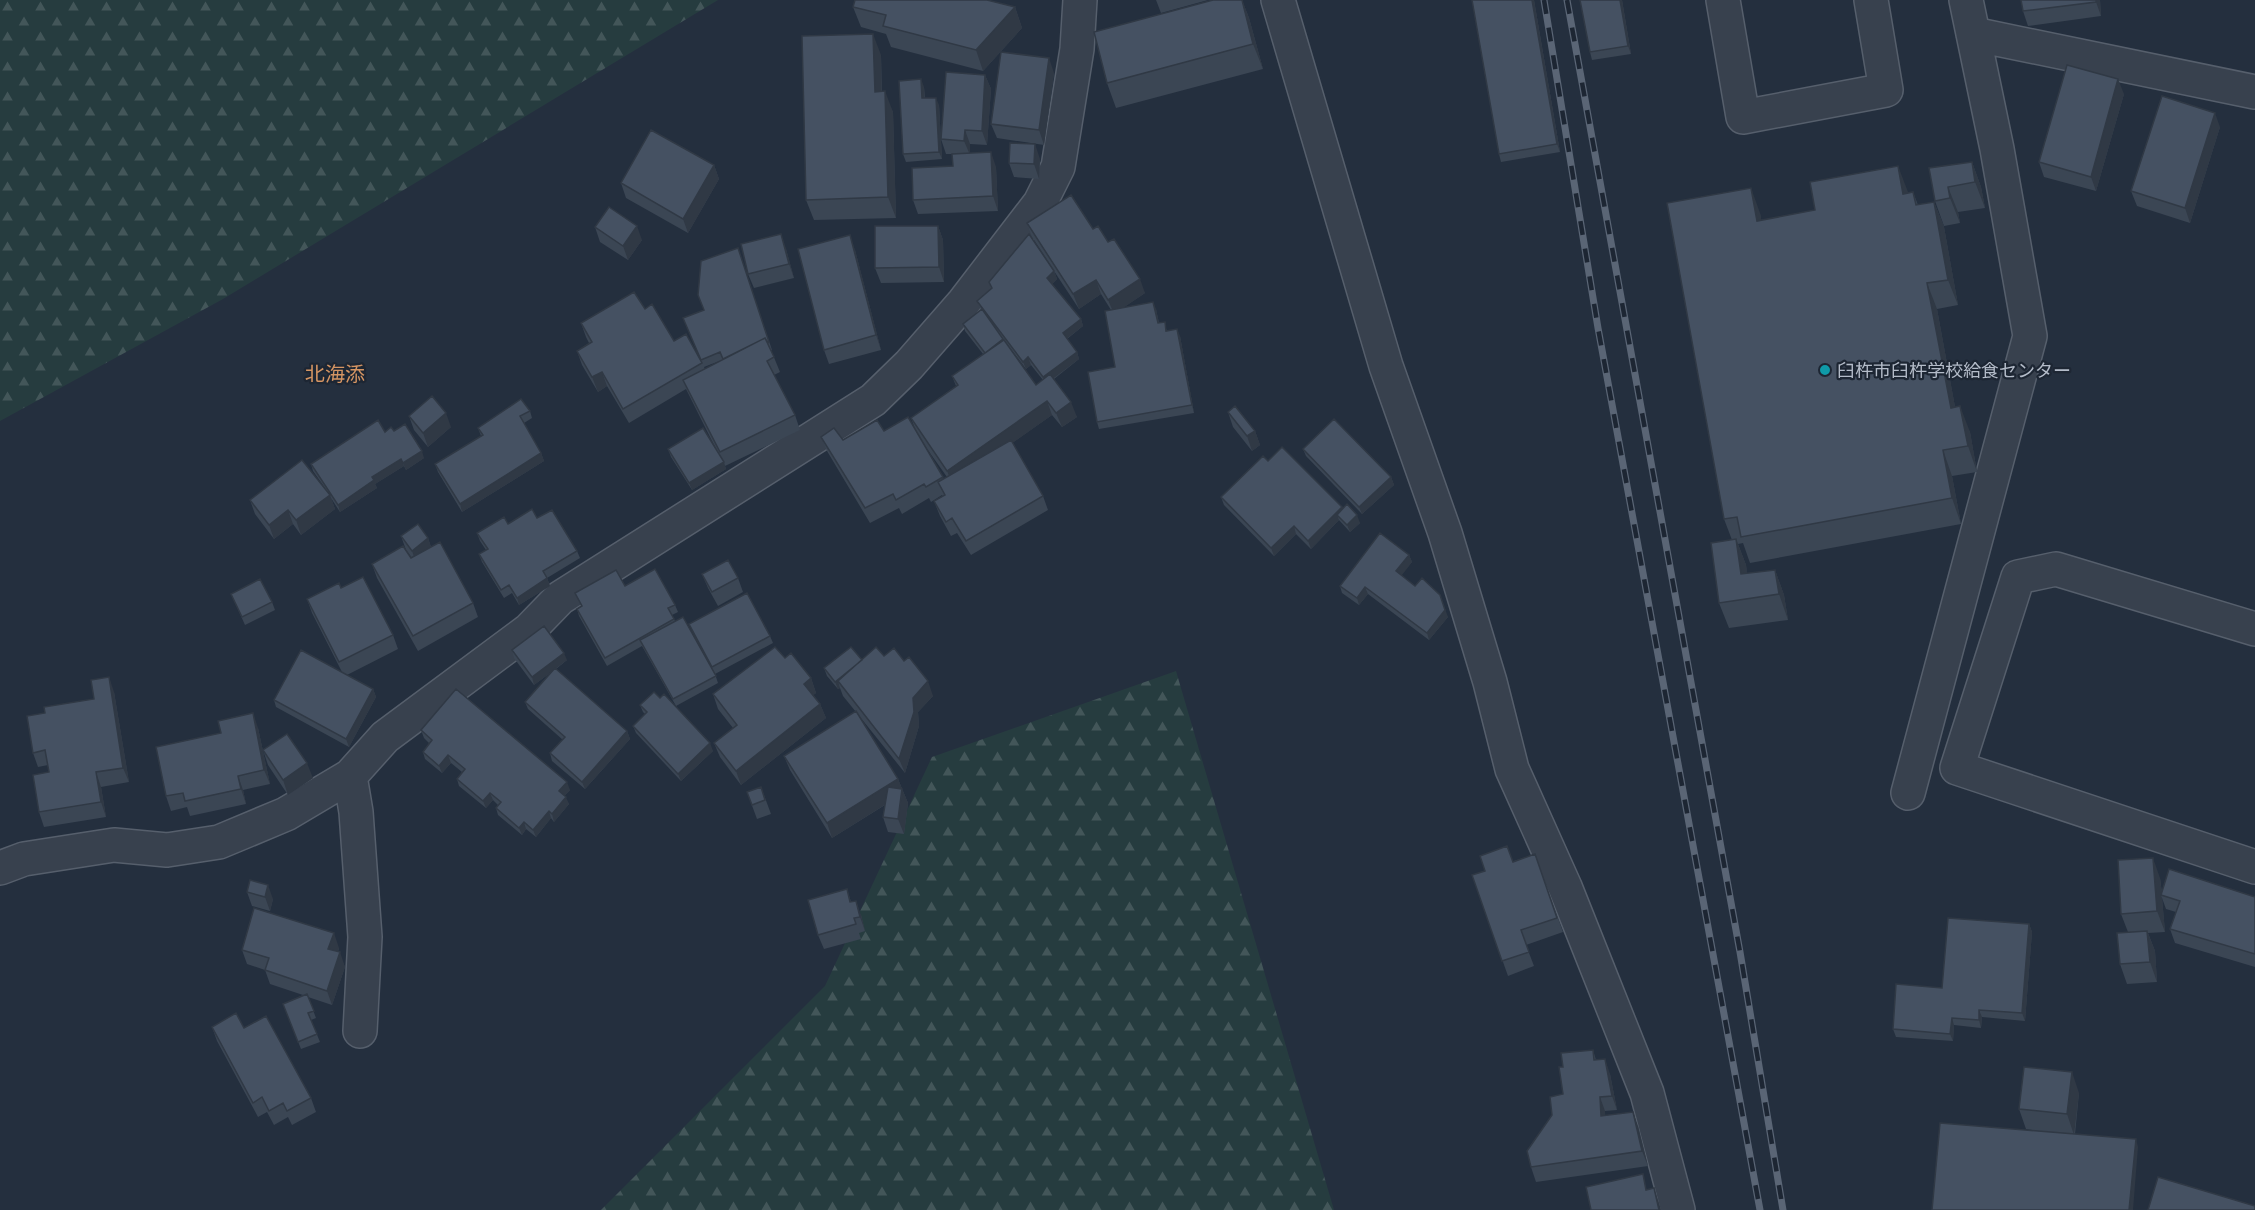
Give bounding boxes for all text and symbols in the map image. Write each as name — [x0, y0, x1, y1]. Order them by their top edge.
place label: 臼杵市臼杵学校給食センター — [1837, 360, 2071, 380]
district label: 北海添 — [305, 362, 365, 385]
marker: 臼杵市臼杵学校給食センター — [1818, 363, 1832, 377]

